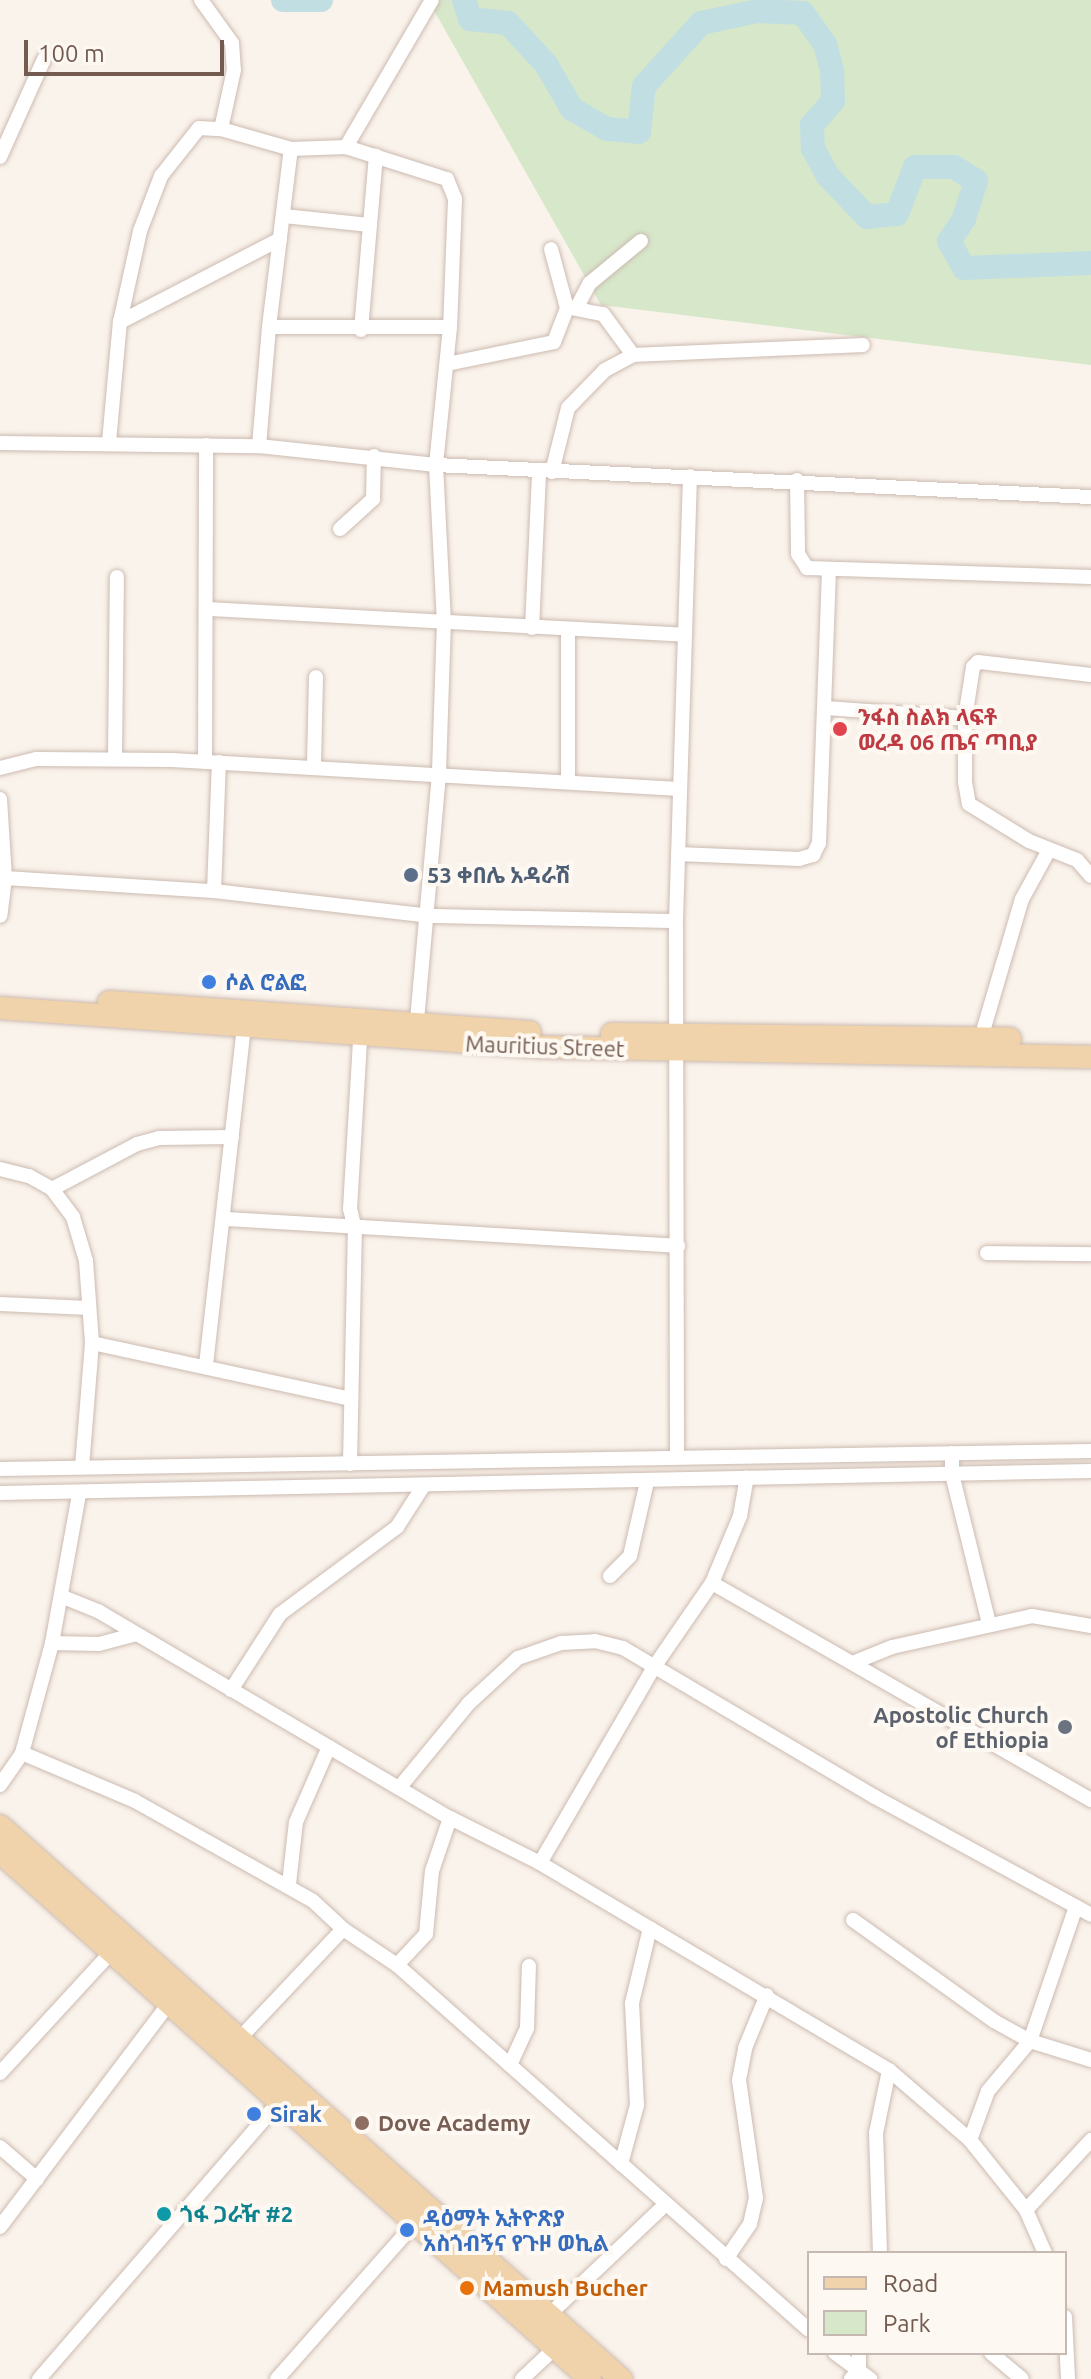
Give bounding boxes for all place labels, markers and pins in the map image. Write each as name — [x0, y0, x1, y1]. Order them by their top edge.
place label: ንፋስ ስልክ ላፍቶ ወረዳ 06 ጤና ጣቢያ — [858, 703, 1037, 754]
marker: ንፋስ ስልክ ላፍቶ ወረዳ 06 ጤና ጣቢያ — [829, 718, 851, 740]
place label: 53 ቀበሌ አዳራሽ — [427, 862, 571, 888]
marker: 53 ቀበሌ አዳራሽ — [402, 866, 420, 884]
place label: ሶል ሮልፎ — [225, 969, 307, 995]
marker: ሶል ሮልፎ — [200, 973, 218, 991]
place label: Apostolic Church of Ethiopia — [873, 1701, 1049, 1752]
marker: Apostolic Church of Ethiopia — [1056, 1718, 1074, 1736]
place label: Sirak — [270, 2101, 322, 2127]
marker: Sirak — [245, 2105, 263, 2123]
place label: Dove Academy — [378, 2110, 531, 2136]
marker: Dove Academy — [353, 2114, 371, 2132]
place label: ጎፋ ጋራዥ #2 — [180, 2201, 293, 2227]
place label: ዳዕማት ኢትዮጽያ አስጎብኝና የጉዞ ወኪል — [423, 2204, 609, 2256]
marker: ጎፋ ጋራዥ #2 — [155, 2205, 173, 2223]
marker: ዳዕማት ኢትዮጽያ አስጎብኝና የጉዞ ወኪል — [398, 2221, 416, 2239]
place label: Mamush Bucher — [483, 2275, 648, 2301]
marker: Mamush Bucher — [458, 2279, 476, 2297]

